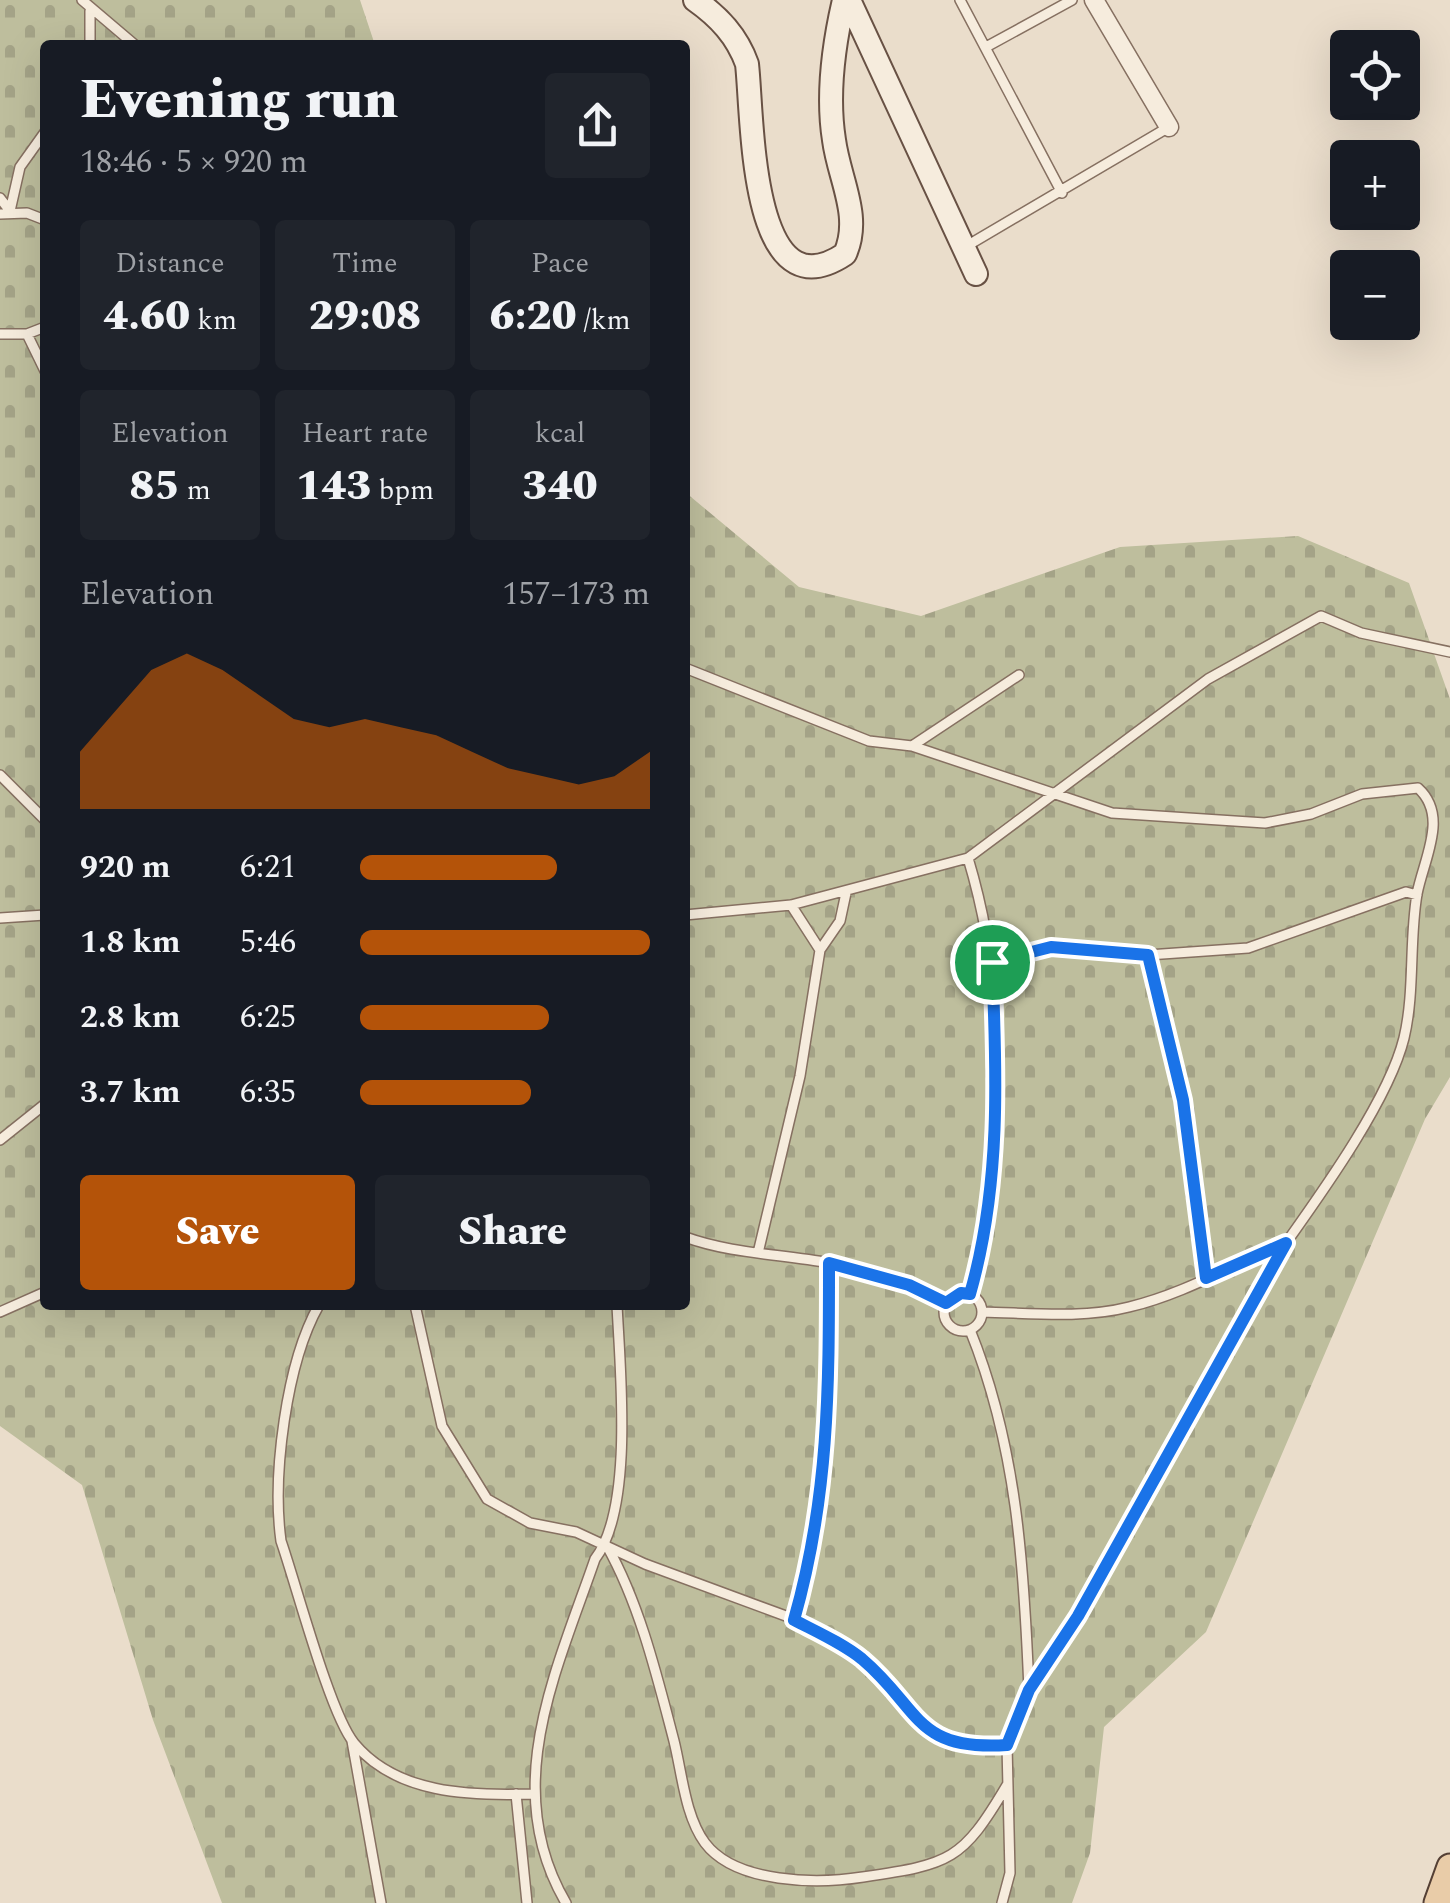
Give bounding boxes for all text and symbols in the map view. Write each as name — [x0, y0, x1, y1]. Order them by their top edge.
map controls — [1330, 30, 1420, 340]
button: locate — [1330, 30, 1420, 120]
text: Evening run — [80, 59, 398, 142]
button: share — [545, 73, 650, 178]
text: 18:46 · 5 × 920 m — [80, 138, 308, 187]
button: + — [1330, 140, 1420, 230]
text: Distance — [115, 242, 225, 285]
text: Time — [332, 242, 398, 285]
text: Pace — [531, 242, 589, 285]
button: − — [1330, 250, 1420, 340]
text: 4.60 — [103, 285, 190, 348]
text: 29:08 — [309, 285, 421, 348]
text: 6:20 — [489, 285, 577, 348]
text: km — [190, 299, 237, 342]
text: /km — [577, 299, 631, 342]
text: Elevation — [111, 412, 229, 455]
text: Heart rate — [302, 412, 428, 455]
text: kcal — [535, 412, 585, 455]
text: 85 — [129, 455, 180, 518]
text: 143 — [296, 455, 371, 518]
text: 340 — [522, 455, 598, 518]
text: m — [180, 469, 211, 512]
text: bpm — [371, 469, 434, 512]
text: Elevation — [80, 570, 214, 619]
text: 157–173 m — [502, 570, 650, 619]
text: 920 m — [80, 843, 171, 892]
text: 6:21 — [240, 843, 296, 892]
text: 1.8 km — [80, 918, 181, 967]
text: 5:46 — [240, 918, 296, 967]
pin — [950, 920, 1035, 1005]
icon: arrive — [965, 935, 1020, 990]
text: 2.8 km — [80, 993, 181, 1042]
text: 6:25 — [240, 993, 296, 1042]
text: 3.7 km — [80, 1068, 181, 1117]
text: 6:35 — [240, 1068, 296, 1117]
button: Save — [80, 1175, 355, 1290]
button: Share — [375, 1175, 650, 1290]

